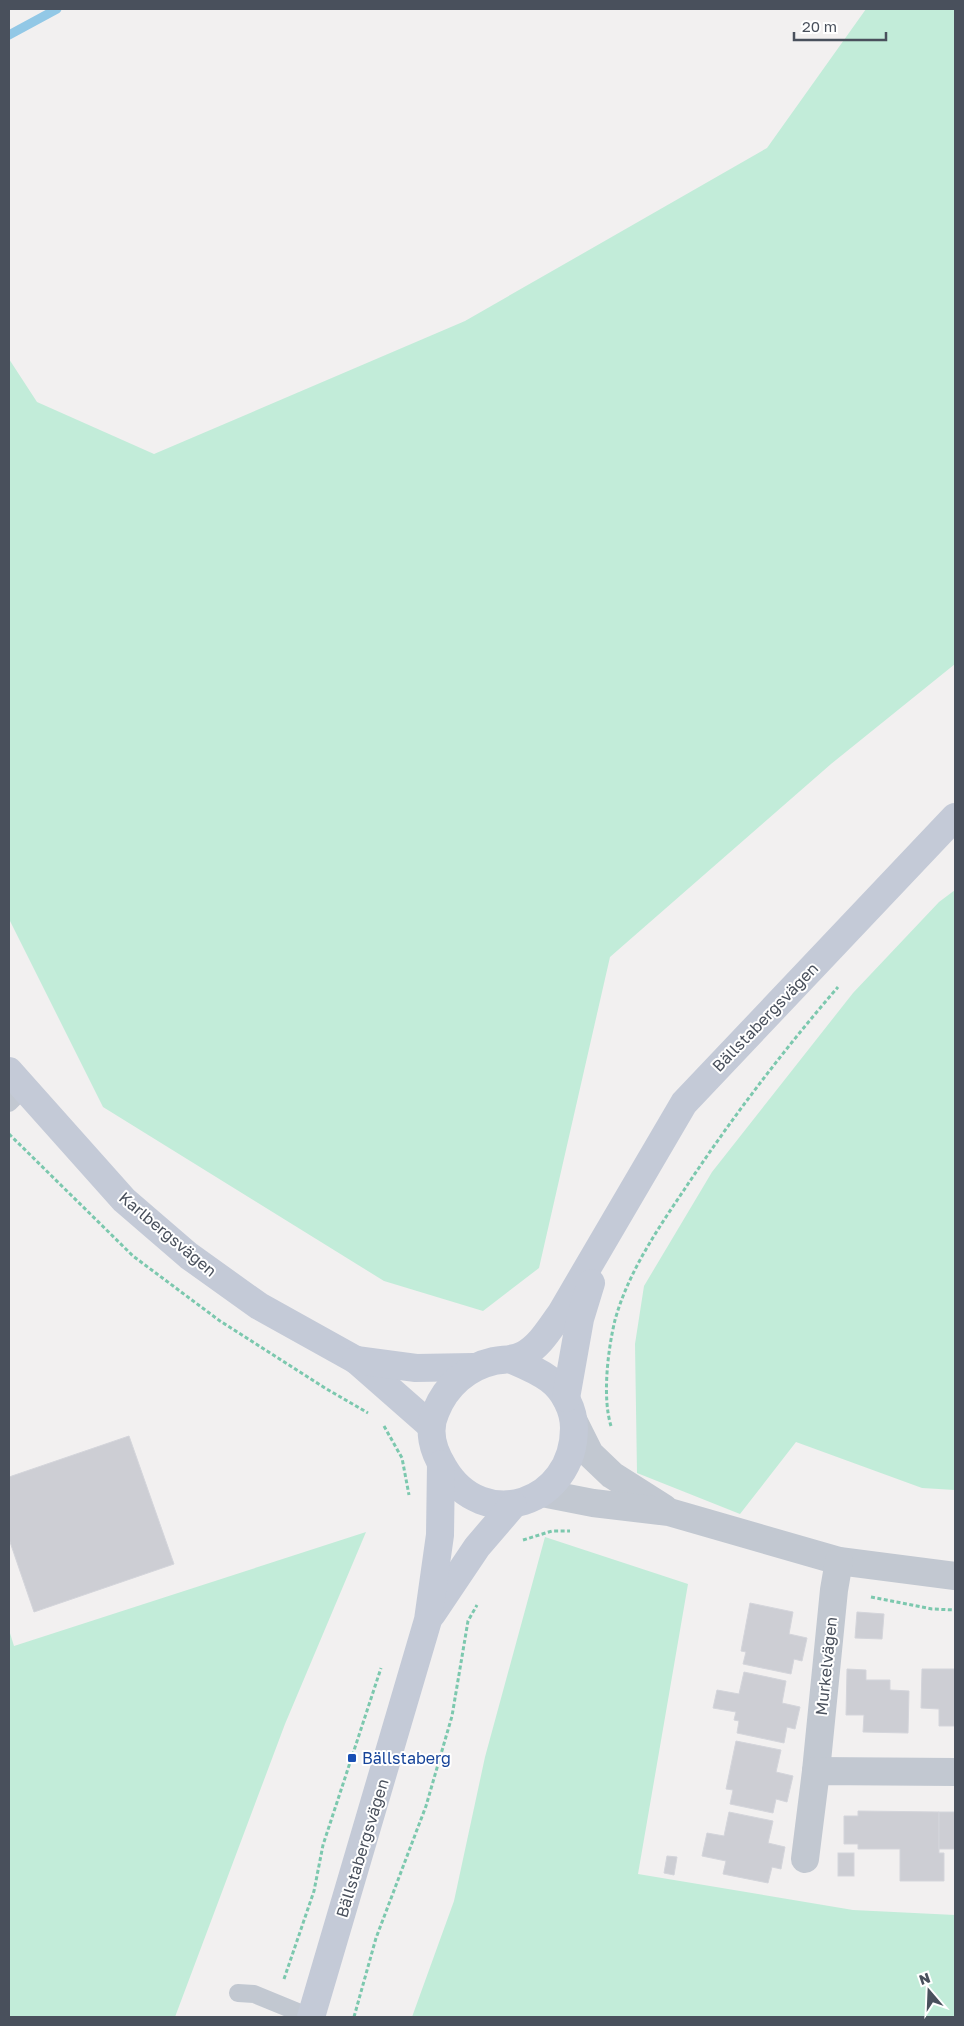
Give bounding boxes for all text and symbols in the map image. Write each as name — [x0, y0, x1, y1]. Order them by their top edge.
scale bar — [794, 10, 886, 42]
text: 20 m — [802, 17, 837, 35]
street label: Bällstabergsvägen — [708, 958, 822, 1076]
street label: Karlbergsvägen — [115, 1187, 221, 1281]
street label: Murkelvägen — [811, 1616, 841, 1716]
place label: Bällstaberg — [362, 1748, 451, 1768]
marker: Bällstaberg — [346, 1752, 358, 1764]
street label: Bällstabergsvägen — [331, 1776, 393, 1920]
north arrow — [904, 1966, 954, 2016]
text: N — [917, 1968, 932, 1988]

